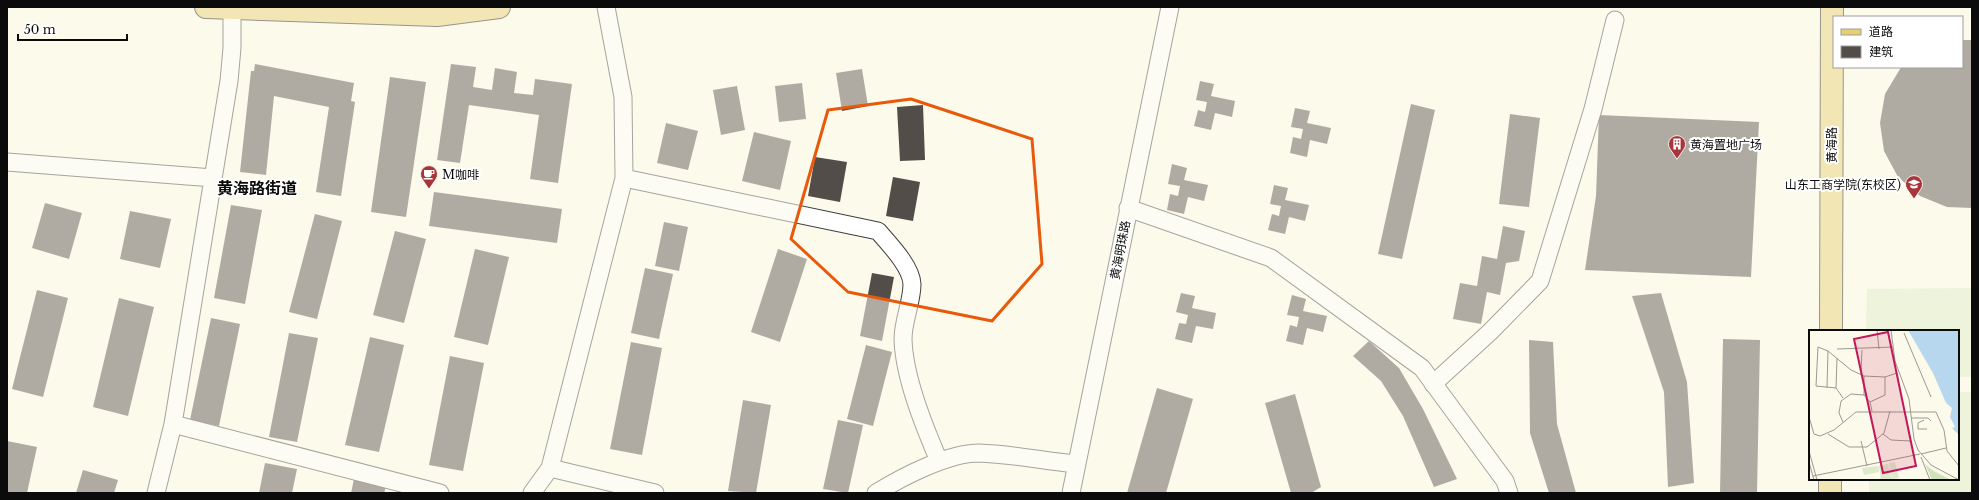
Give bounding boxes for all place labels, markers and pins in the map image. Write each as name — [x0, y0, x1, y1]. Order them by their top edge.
building icon: 黄海置地广场 — [1667, 134, 1687, 159]
place label: 黄海置地广场 — [1690, 137, 1762, 152]
cafe icon: M咖啡 — [419, 164, 439, 189]
place label: M咖啡 — [442, 167, 479, 182]
school or university icon: 山东工商学院(东校区) — [1904, 174, 1924, 199]
place label: 山东工商学院(东校区) — [1785, 177, 1901, 192]

